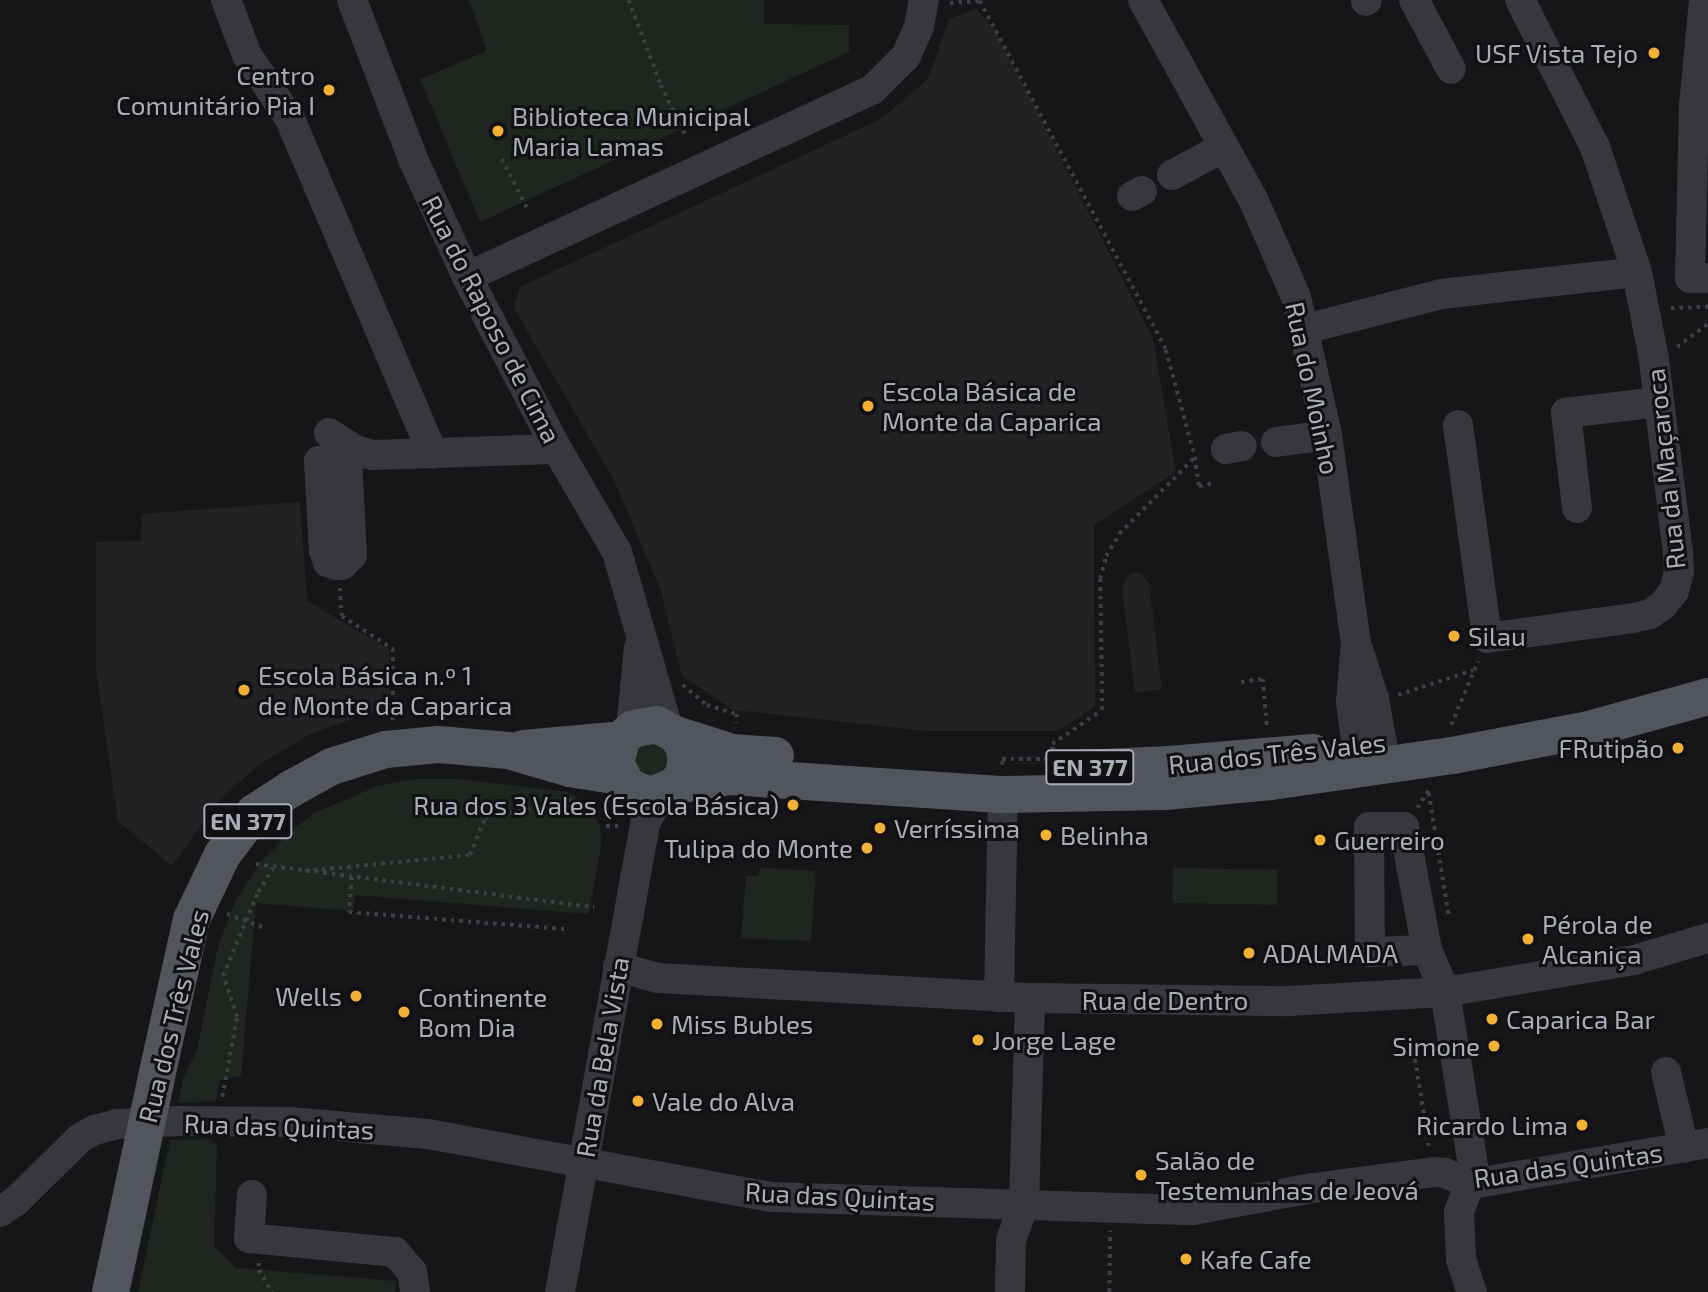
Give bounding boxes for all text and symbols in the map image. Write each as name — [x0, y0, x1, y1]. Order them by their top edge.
place label: USF Vista Tejo — [1473, 37, 1638, 69]
marker: USF Vista Tejo — [1644, 43, 1664, 63]
place label: Centro Comunitário Pia I — [116, 59, 315, 120]
marker: Centro Comunitário Pia I — [321, 82, 337, 98]
place label: Biblioteca Municipal Maria Lamas — [512, 100, 750, 162]
marker: Biblioteca Municipal Maria Lamas — [490, 123, 506, 139]
street label: Rua do Raposo de Cima — [416, 190, 568, 448]
street label: Rua do Moinho — [1280, 299, 1346, 477]
street label: Rua da Maçaroca — [1639, 367, 1691, 571]
place label: Escola Básica de Monte da Caparica — [882, 375, 1102, 436]
marker: Escola Básica de Monte da Caparica — [860, 398, 876, 414]
place label: Silau — [1468, 620, 1526, 652]
marker: Silau — [1446, 628, 1462, 644]
place label: Escola Básica n.º 1 de Monte da Caparica — [258, 659, 512, 720]
marker: Escola Básica n.º 1 de Monte da Caparica — [236, 682, 252, 698]
street label: Rua dos Três Vales — [1166, 726, 1388, 780]
place label: FRutipão — [1559, 732, 1664, 764]
marker: FRutipão — [1670, 740, 1686, 756]
road number: EN 377 — [1044, 746, 1136, 788]
place label: Rua dos 3 Vales (Escola Básica) — [413, 789, 779, 821]
marker: Rua dos 3 Vales (Escola Básica) — [785, 797, 801, 813]
road number: EN 377 — [202, 800, 294, 842]
place label: Verríssima — [894, 812, 1020, 844]
place label: Belinha — [1060, 819, 1149, 851]
marker: Verríssima — [872, 820, 888, 836]
place label: Guerreiro — [1334, 824, 1445, 856]
marker: Belinha — [1038, 827, 1054, 843]
place label: Tulipa do Monte — [664, 832, 853, 864]
marker: Guerreiro — [1312, 832, 1328, 848]
marker: Tulipa do Monte — [859, 840, 875, 856]
street label: Rua dos Três Vales — [131, 906, 215, 1126]
place label: Pérola de Alcaniça — [1542, 908, 1653, 970]
marker: Pérola de Alcaniça — [1520, 931, 1536, 947]
place label: ADALMADA — [1263, 937, 1398, 969]
marker: ADALMADA — [1241, 945, 1257, 961]
street label: Rua da Bela Vista — [569, 954, 635, 1160]
place label: Wells — [275, 980, 342, 1012]
place label: Continente Bom Dia — [418, 981, 547, 1042]
street label: Rua de Dentro — [1082, 984, 1248, 1016]
marker: Wells — [348, 988, 364, 1004]
place label: Caparica Bar — [1506, 1003, 1655, 1035]
marker: Continente Bom Dia — [396, 1004, 412, 1020]
place label: Miss Bubles — [671, 1008, 813, 1040]
marker: Caparica Bar — [1484, 1011, 1500, 1027]
marker: Miss Bubles — [649, 1016, 665, 1032]
place label: Jorge Lage — [992, 1024, 1116, 1056]
place label: Simone — [1392, 1030, 1480, 1062]
marker: Jorge Lage — [970, 1032, 986, 1048]
marker: Simone — [1486, 1038, 1502, 1054]
place label: Vale do Alva — [652, 1085, 796, 1117]
marker: Vale do Alva — [630, 1093, 646, 1109]
street label: Rua das Quintas — [183, 1107, 375, 1145]
place label: Ricardo Lima — [1416, 1109, 1568, 1141]
marker: Ricardo Lima — [1574, 1117, 1590, 1133]
street label: Rua das Quintas — [1472, 1136, 1664, 1194]
place label: Salão de Testemunhas de Jeová — [1155, 1144, 1419, 1206]
marker: Salão de Testemunhas de Jeová — [1133, 1167, 1149, 1183]
street label: Rua das Quintas — [744, 1175, 936, 1217]
place label: Kafe Cafe — [1200, 1243, 1312, 1275]
marker: Kafe Cafe — [1178, 1251, 1194, 1267]

